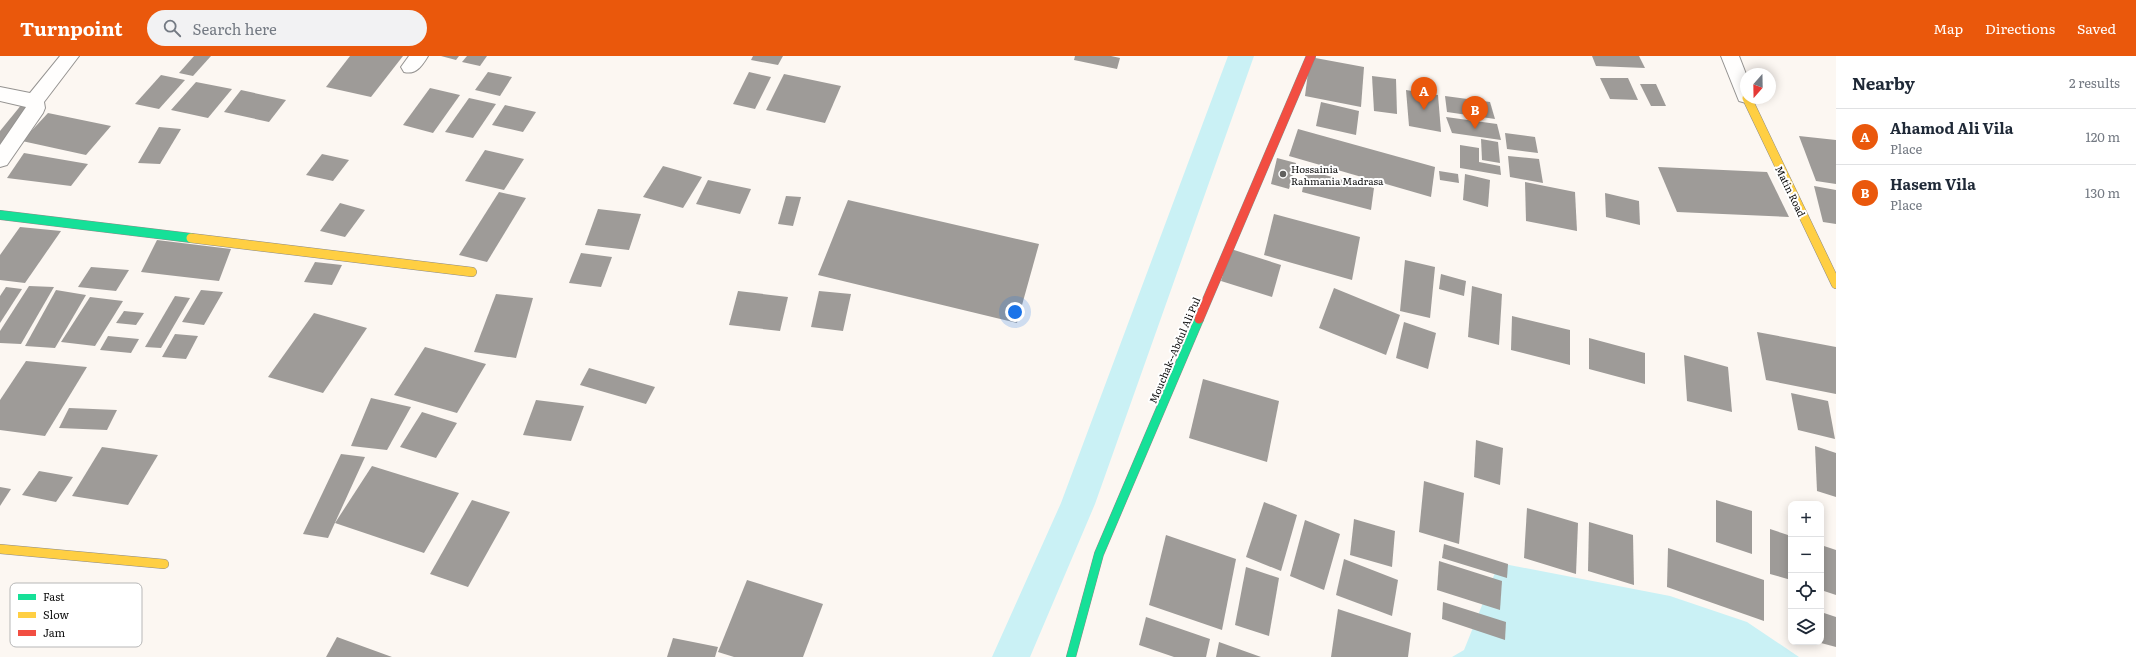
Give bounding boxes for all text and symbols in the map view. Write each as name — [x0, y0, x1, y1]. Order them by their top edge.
search box — [147, 10, 427, 46]
text: Turnpoint — [20, 14, 123, 42]
icon: search — [161, 17, 183, 39]
text: Search here — [193, 17, 277, 40]
text: Map — [1933, 18, 1963, 38]
text: Directions — [1985, 18, 2055, 38]
text: Saved — [2077, 18, 2116, 38]
north arrow — [1740, 68, 1776, 104]
text: Nearby — [1852, 70, 1915, 95]
text: 2 results — [2069, 73, 2120, 92]
pin: A — [1411, 77, 1437, 110]
pin: B — [1462, 96, 1488, 129]
text: Ahamod Ali Vila — [1890, 116, 2013, 139]
text: A — [1860, 127, 1870, 146]
text: 120 m — [2085, 127, 2120, 146]
text: Place — [1890, 139, 1922, 158]
place label: Hossainia Rahmania Madrasa — [1291, 161, 1384, 188]
street label: Matin Road — [1772, 163, 1810, 219]
marker: Hossainia Rahmania Madrasa — [1278, 169, 1288, 179]
text: Hasem Vila — [1890, 172, 1976, 195]
text: B — [1861, 183, 1869, 202]
text: 130 m — [2085, 183, 2120, 202]
text: Place — [1890, 195, 1922, 214]
street label: Mouchak--Abdul Ali Pul — [1145, 294, 1203, 405]
your location — [1005, 302, 1025, 322]
map controls — [1788, 501, 1824, 645]
button: + — [1788, 501, 1824, 537]
button: − — [1788, 537, 1824, 573]
button: locate — [1788, 573, 1824, 609]
legend — [10, 583, 142, 647]
text: Fast — [43, 588, 65, 604]
text: Slow — [43, 606, 69, 622]
button: layers — [1788, 609, 1824, 645]
text: Jam — [43, 624, 66, 640]

